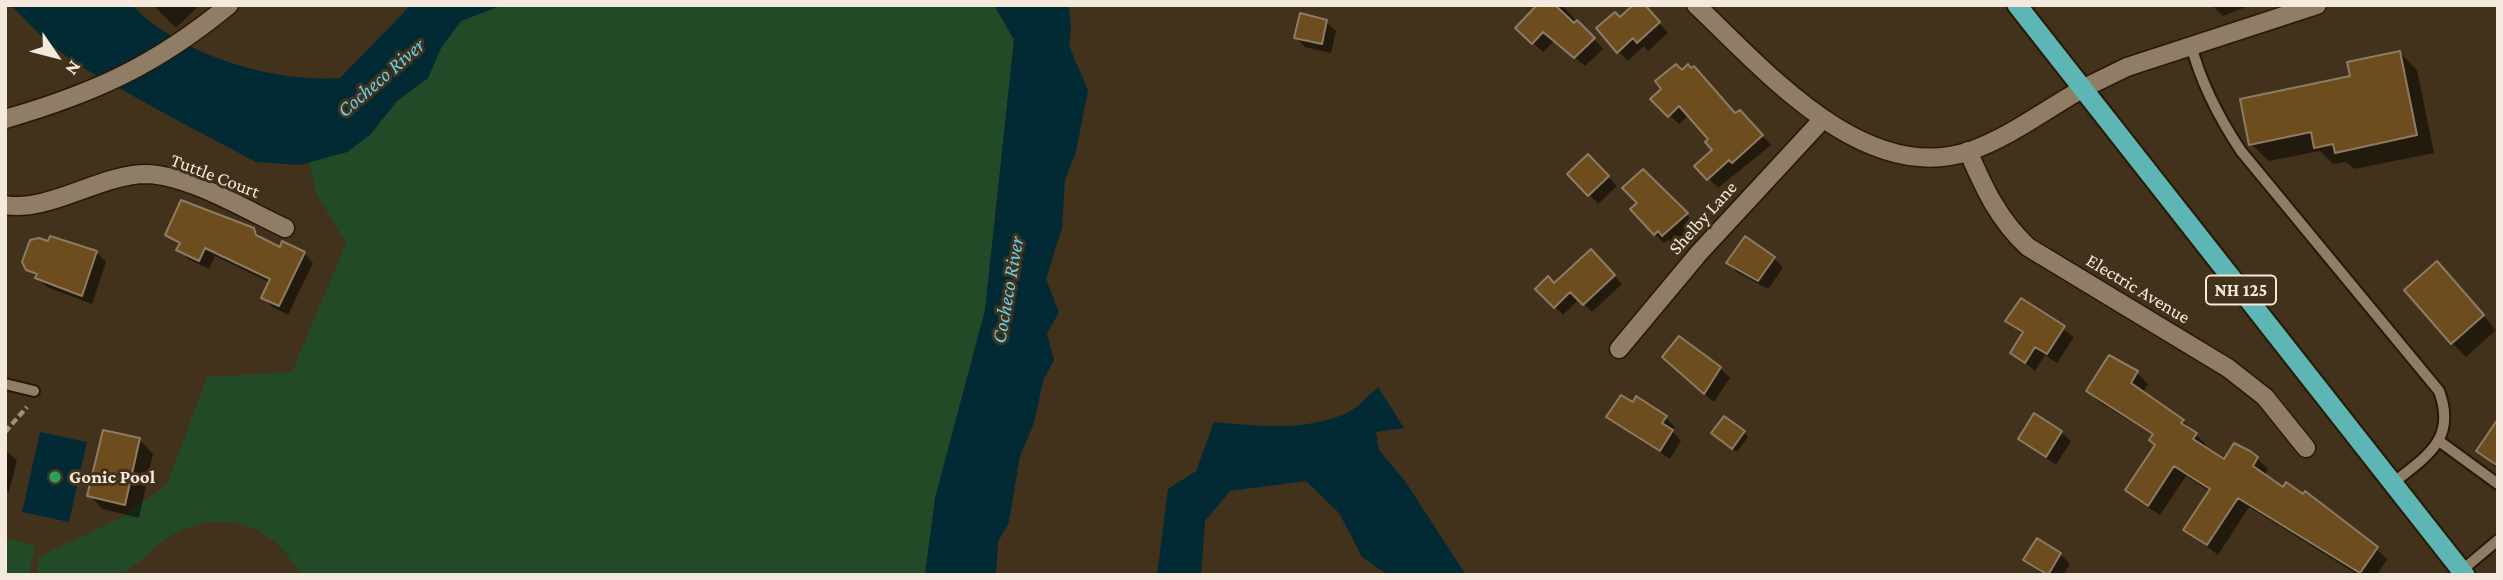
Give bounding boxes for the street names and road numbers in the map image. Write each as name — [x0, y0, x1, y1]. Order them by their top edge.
street label: Tuttle Court — [167, 149, 263, 203]
street label: Shelby Lane — [1664, 176, 1742, 260]
street label: Electric Avenue — [2082, 249, 2194, 329]
road number: NH 125 — [2206, 276, 2276, 304]

